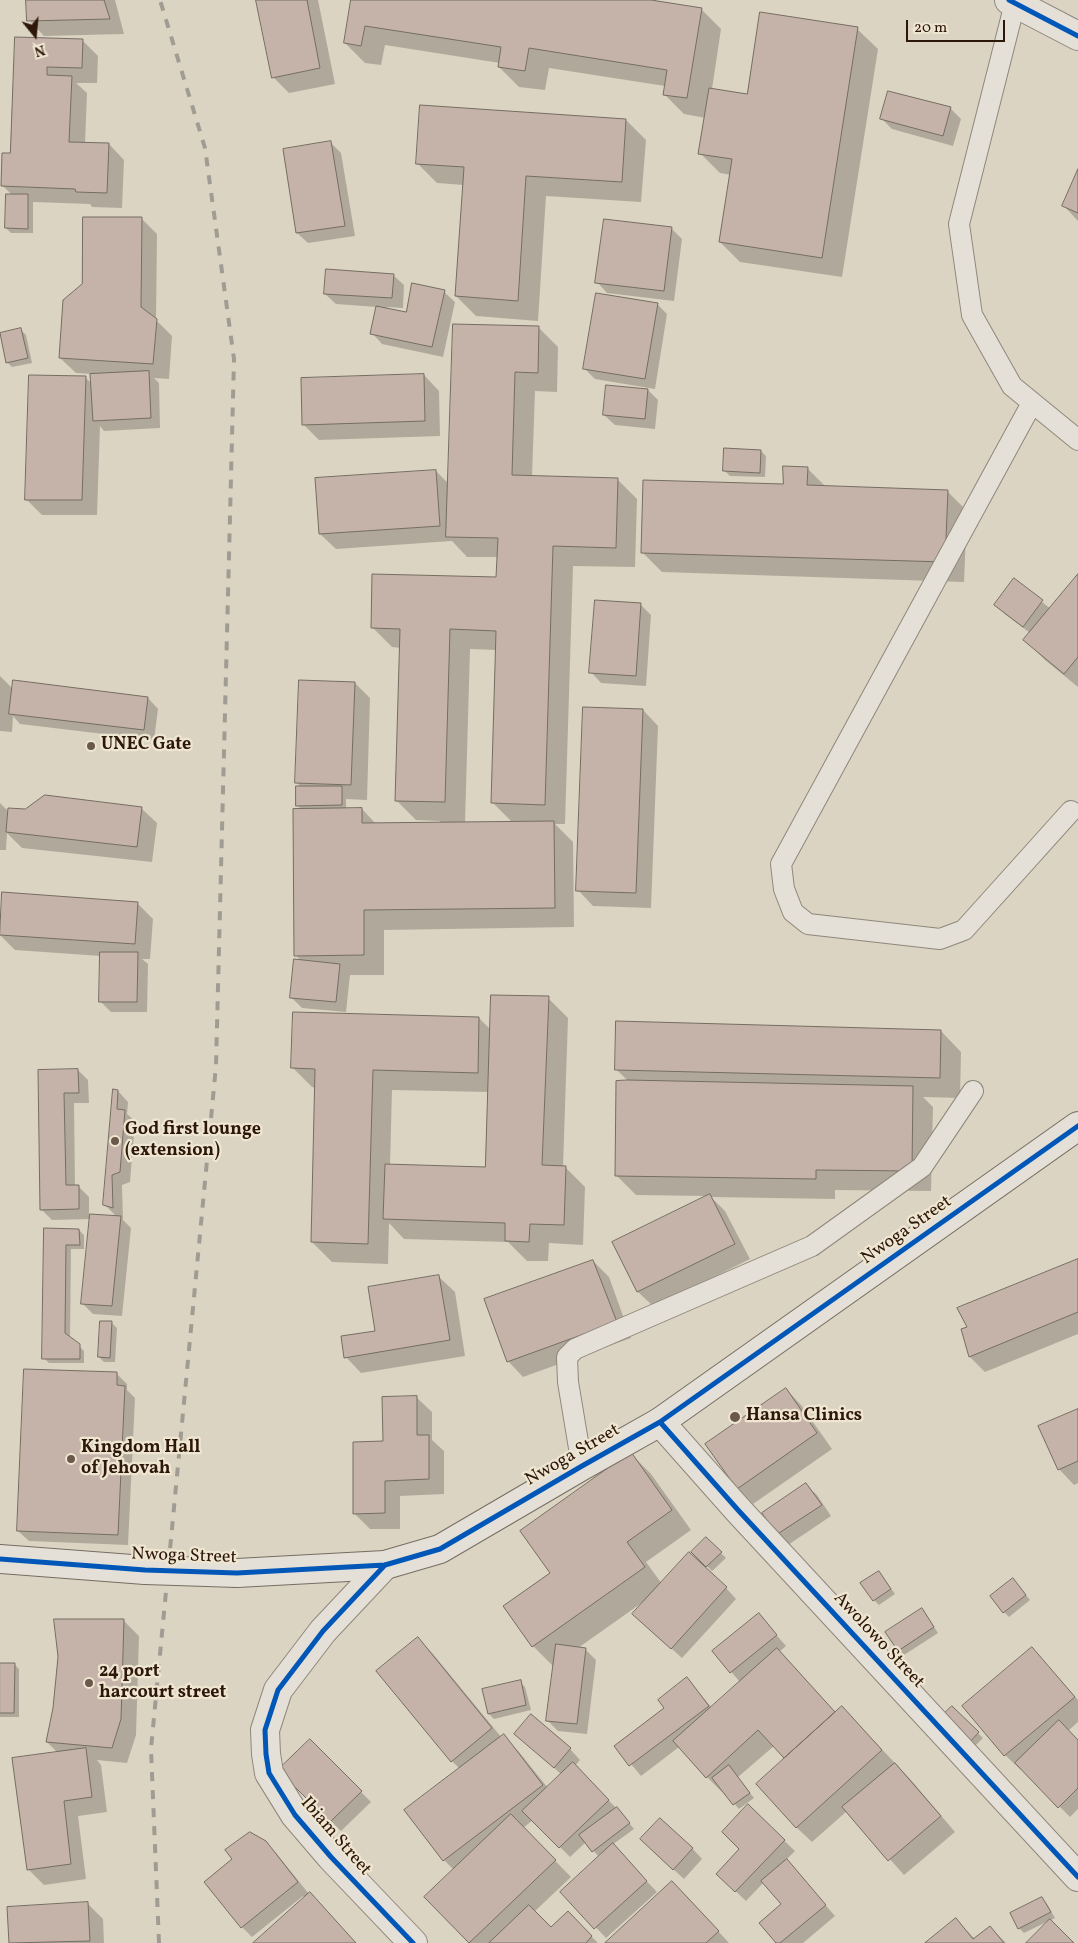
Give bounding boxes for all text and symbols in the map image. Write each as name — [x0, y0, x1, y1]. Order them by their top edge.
north arrow — [10, 10, 60, 60]
scale bar — [908, 10, 1007, 42]
text: 20 m — [914, 18, 947, 39]
text: N — [32, 39, 47, 60]
place label: UNEC Gate — [101, 735, 191, 757]
marker: UNEC Gate — [85, 740, 97, 752]
place label: God first lounge (extension) — [125, 1120, 261, 1162]
marker: God first lounge (extension) — [109, 1135, 121, 1147]
street label: Nwoga Street — [858, 1192, 956, 1270]
place label: Hansa Clinics — [746, 1406, 862, 1428]
marker: Hansa Clinics — [728, 1410, 742, 1424]
street label: Nwoga Street — [522, 1420, 624, 1492]
place label: Kingdom Hall of Jehovah — [81, 1438, 200, 1480]
marker: Kingdom Hall of Jehovah — [65, 1453, 77, 1465]
street label: Nwoga Street — [131, 1544, 237, 1570]
street label: Awolowo Street — [828, 1588, 928, 1694]
place label: 24 port harcourt street — [99, 1662, 226, 1705]
marker: 24 port harcourt street — [83, 1677, 95, 1689]
street label: Ibiam Street — [295, 1793, 375, 1881]

